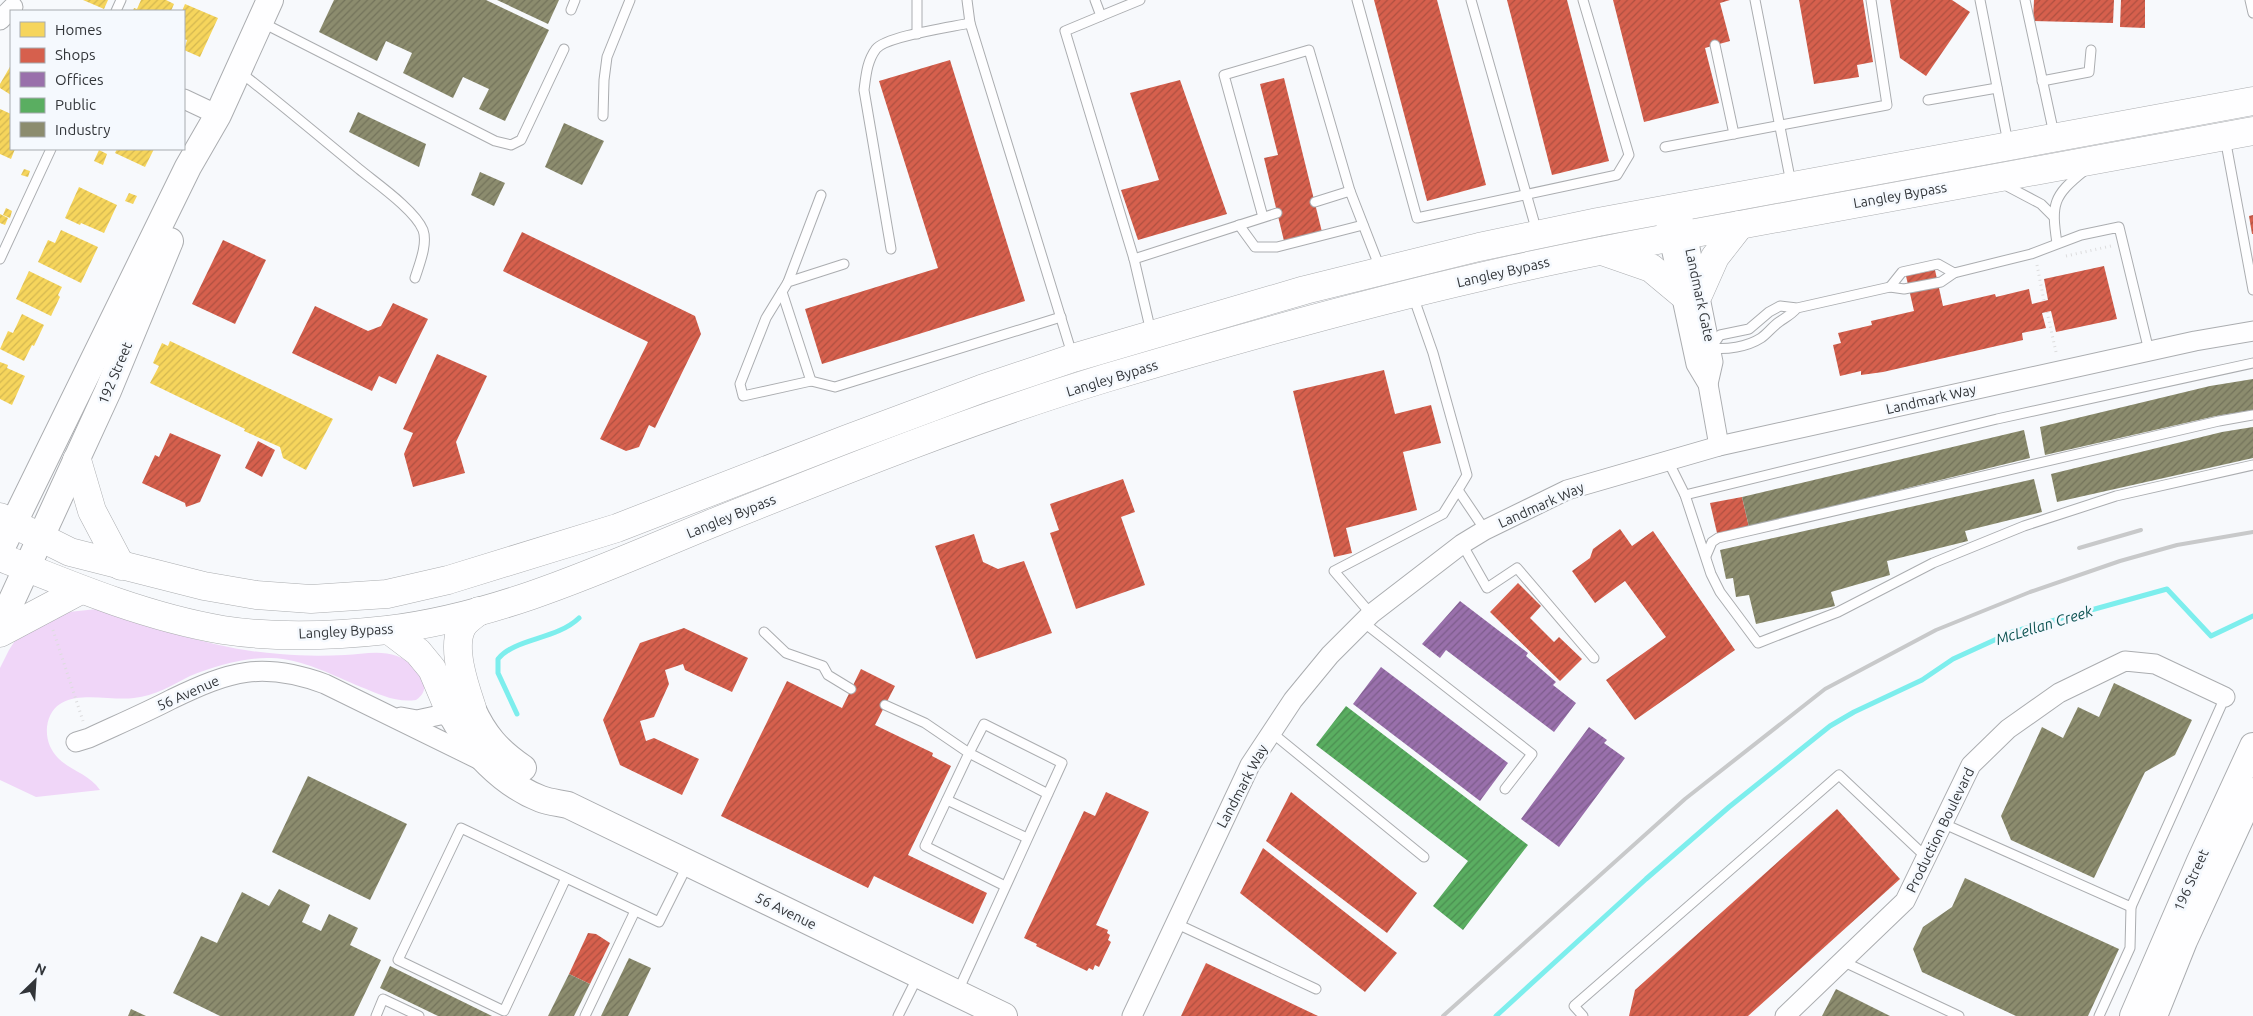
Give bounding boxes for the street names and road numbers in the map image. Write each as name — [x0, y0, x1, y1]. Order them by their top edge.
street label: Langley Bypass — [1852, 179, 1948, 211]
street label: Landmark Gate — [1682, 247, 1718, 343]
street label: Langley Bypass — [1455, 254, 1551, 290]
street label: 192 Street — [95, 339, 135, 406]
street label: Langley Bypass — [1064, 356, 1160, 400]
street label: Landmark Way — [1884, 381, 1978, 417]
street label: Landmark Way — [1496, 479, 1586, 531]
street label: Langley Bypass — [684, 491, 778, 541]
street label: Langley Bypass — [298, 621, 394, 641]
street label: 56 Avenue — [155, 672, 221, 714]
street label: Landmark Way — [1213, 741, 1271, 830]
street label: Production Boulevard — [1903, 765, 1977, 895]
street label: 196 Street — [2170, 846, 2212, 913]
street label: 56 Avenue — [753, 889, 819, 933]

